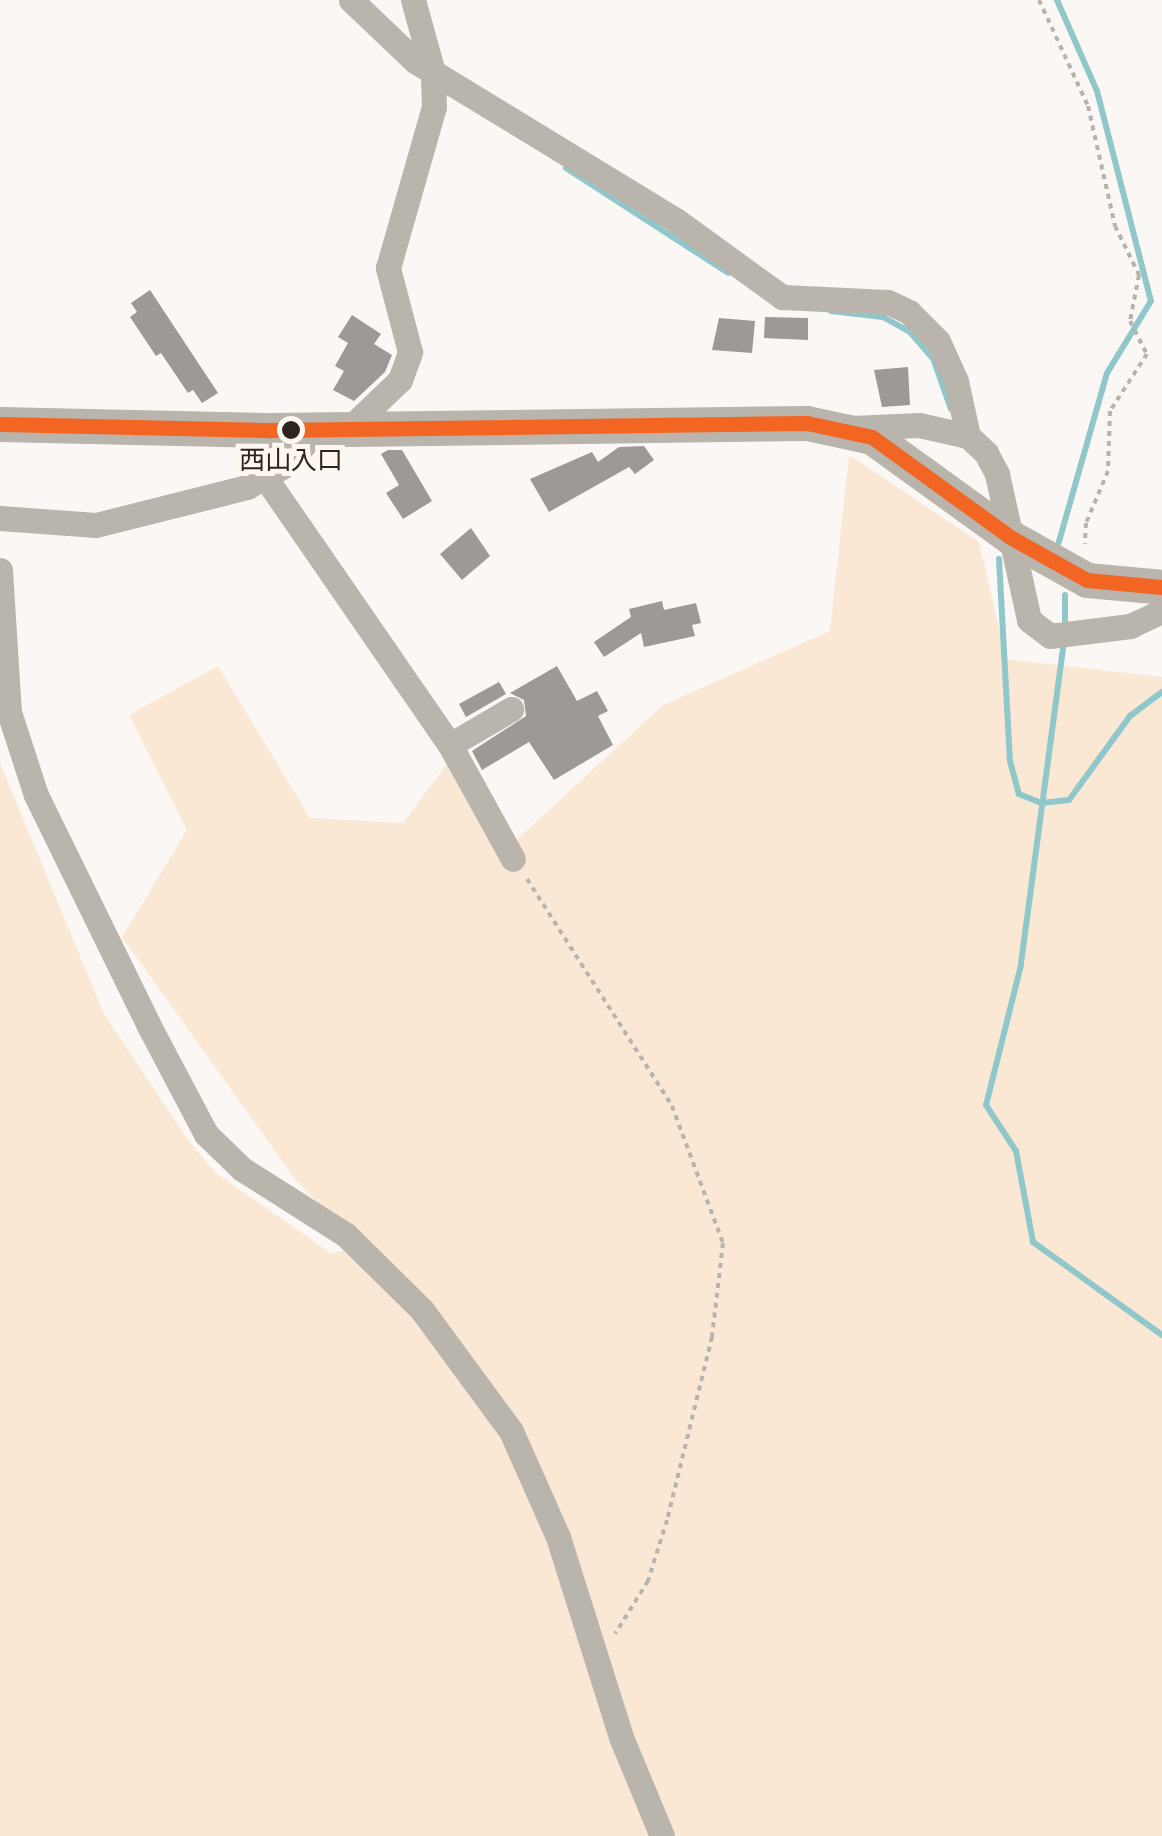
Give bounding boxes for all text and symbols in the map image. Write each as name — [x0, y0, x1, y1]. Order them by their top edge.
marker: 西山入口 — [281, 420, 301, 440]
place label: 西山入口 — [239, 444, 343, 476]

